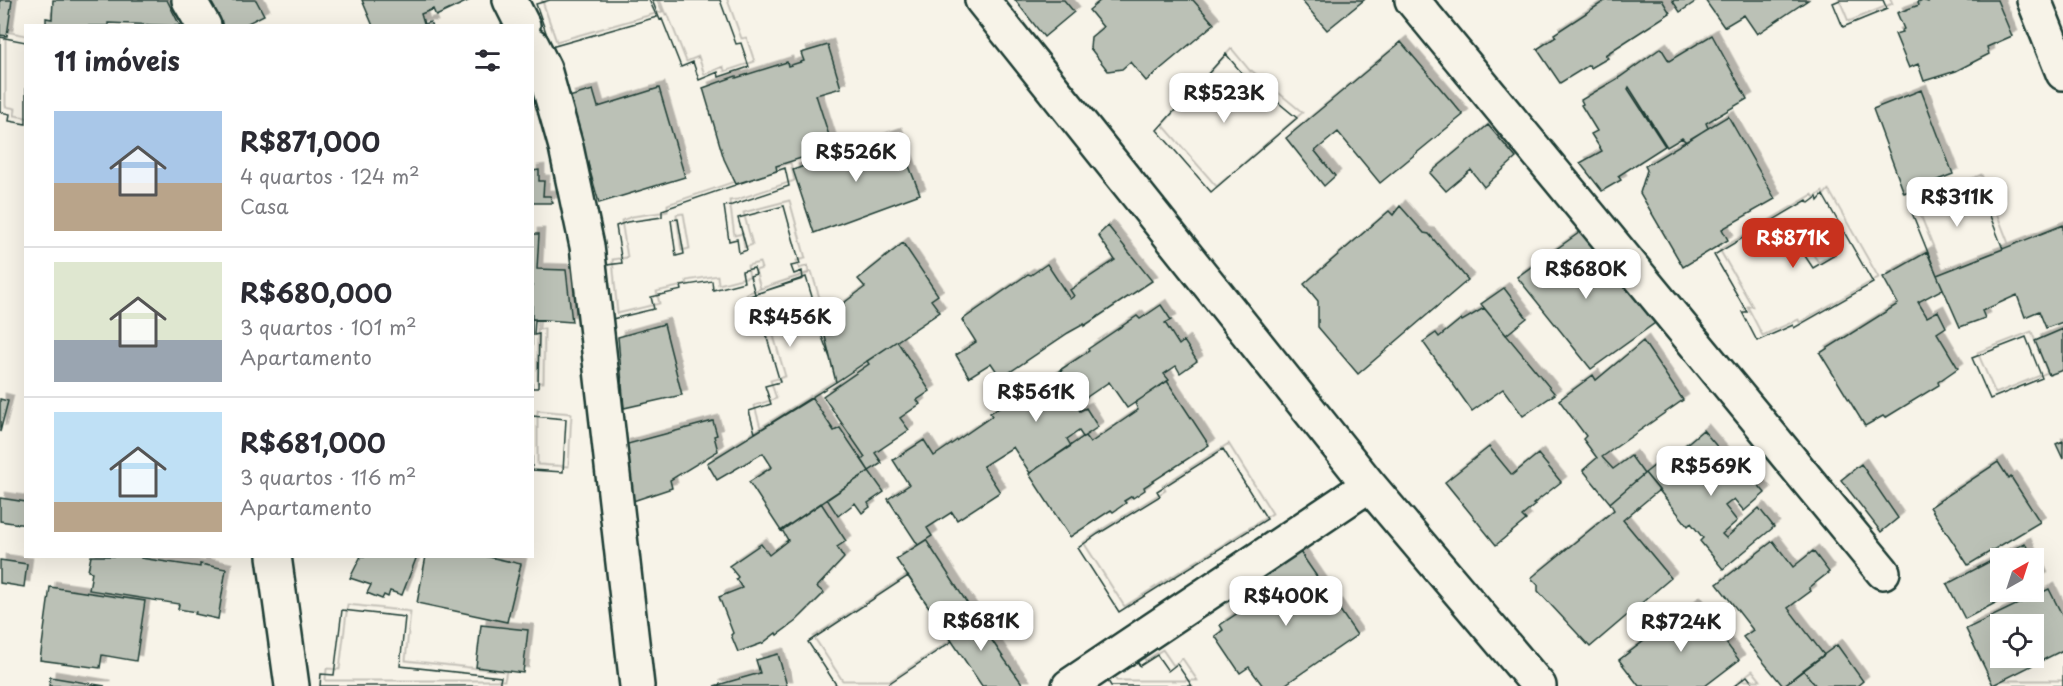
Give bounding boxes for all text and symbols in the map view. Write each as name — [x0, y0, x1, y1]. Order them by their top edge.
text: 11 imóveis — [54, 41, 180, 80]
icon: filters — [471, 44, 504, 77]
pin: R$523K — [1175, 73, 1273, 124]
text: R$523K — [1183, 77, 1265, 107]
text: R$871,000 — [240, 122, 380, 161]
pin: R$526K — [807, 132, 905, 183]
icon: home — [102, 135, 174, 207]
text: R$526K — [815, 136, 897, 166]
text: 4 quartos · 124 m² — [240, 161, 419, 191]
pin: R$311K — [1908, 177, 2006, 228]
text: R$311K — [1920, 181, 1994, 211]
text: Casa — [240, 191, 289, 221]
pin: R$871K — [1744, 218, 1842, 269]
text: R$871K — [1756, 222, 1830, 252]
pin: R$680K — [1537, 249, 1635, 300]
text: R$680K — [1545, 253, 1627, 283]
text: R$680,000 — [240, 273, 392, 312]
icon: home — [102, 286, 174, 358]
pin: R$456K — [741, 297, 839, 348]
text: R$456K — [749, 301, 831, 331]
text: 3 quartos · 101 m² — [240, 312, 417, 342]
text: Apartamento — [240, 342, 372, 372]
pin: R$561K — [987, 372, 1085, 423]
text: R$561K — [997, 376, 1075, 406]
text: R$681,000 — [240, 423, 386, 462]
icon: home — [102, 436, 174, 508]
pin: R$569K — [1662, 446, 1760, 497]
text: R$569K — [1670, 450, 1752, 480]
text: 3 quartos · 116 m² — [240, 462, 416, 492]
text: Apartamento — [240, 492, 372, 522]
north arrow — [1990, 548, 2044, 602]
map controls — [1990, 548, 2044, 668]
pin: R$400K — [1237, 576, 1335, 627]
text: R$400K — [1243, 580, 1329, 610]
pin: R$681K — [932, 601, 1030, 652]
pin: R$724K — [1632, 602, 1730, 653]
text: R$681K — [942, 605, 1020, 635]
text: R$724K — [1641, 606, 1721, 636]
button: locate — [1990, 614, 2044, 668]

